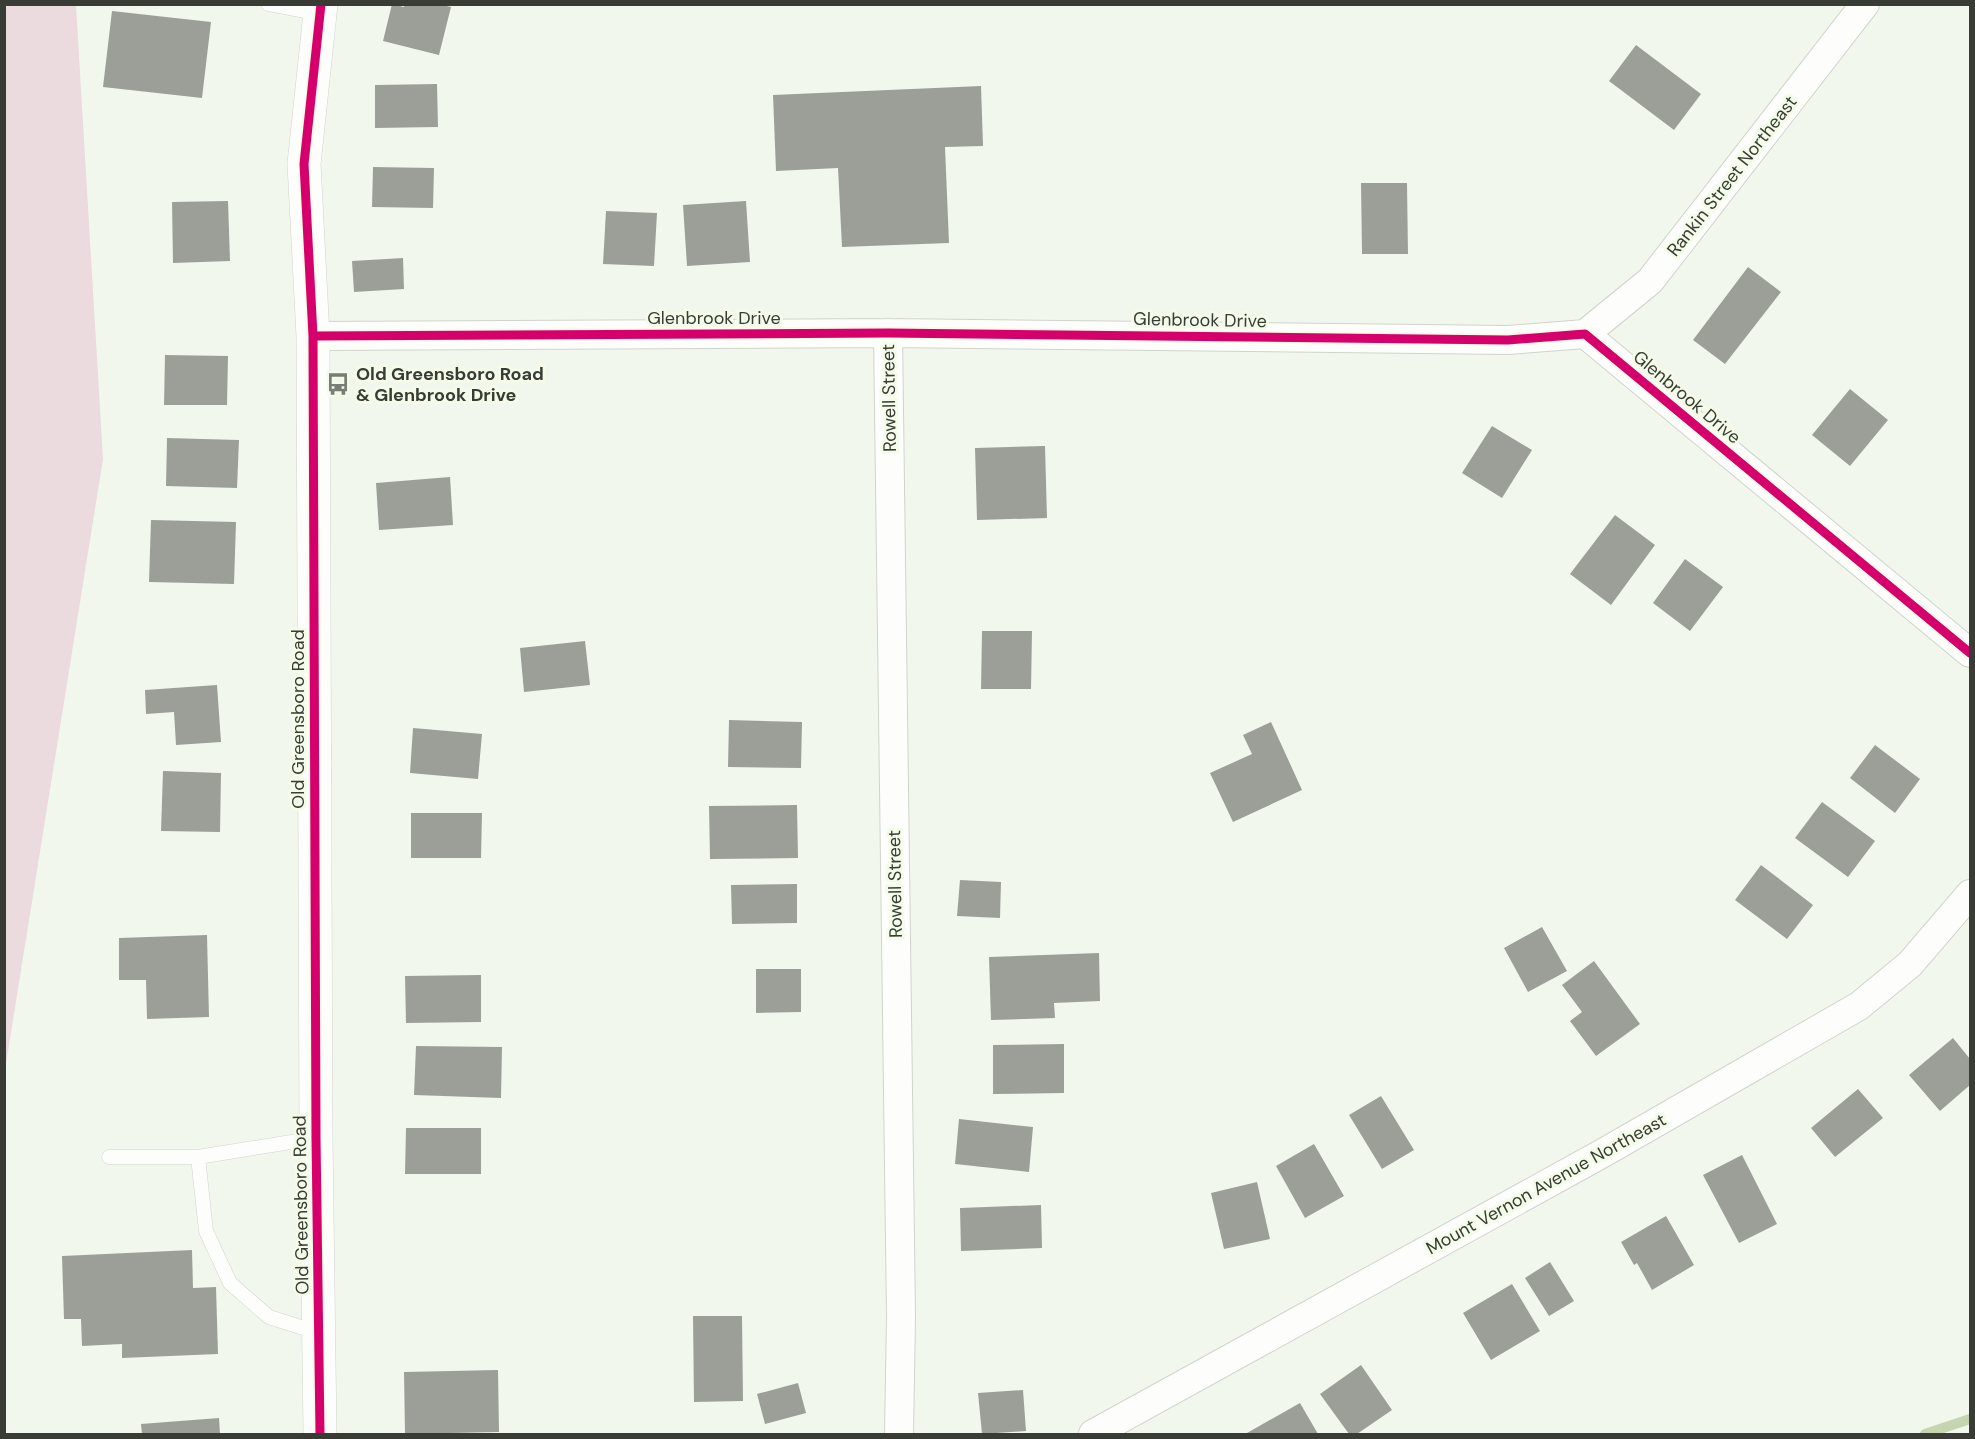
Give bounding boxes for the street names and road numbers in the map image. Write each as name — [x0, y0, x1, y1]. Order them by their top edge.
street label: Rankin Street Northeast — [1662, 91, 1802, 261]
street label: Glenbrook Drive — [647, 306, 781, 330]
street label: Glenbrook Drive — [1133, 307, 1267, 333]
street label: Rowell Street — [876, 344, 902, 452]
street label: Glenbrook Drive — [1628, 345, 1746, 449]
street label: Old Greensboro Road — [286, 629, 310, 809]
street label: Rowell Street — [882, 830, 908, 938]
street label: Mount Vernon Avenue Northeast — [1422, 1108, 1670, 1260]
street label: Old Greensboro Road — [287, 1115, 315, 1295]

